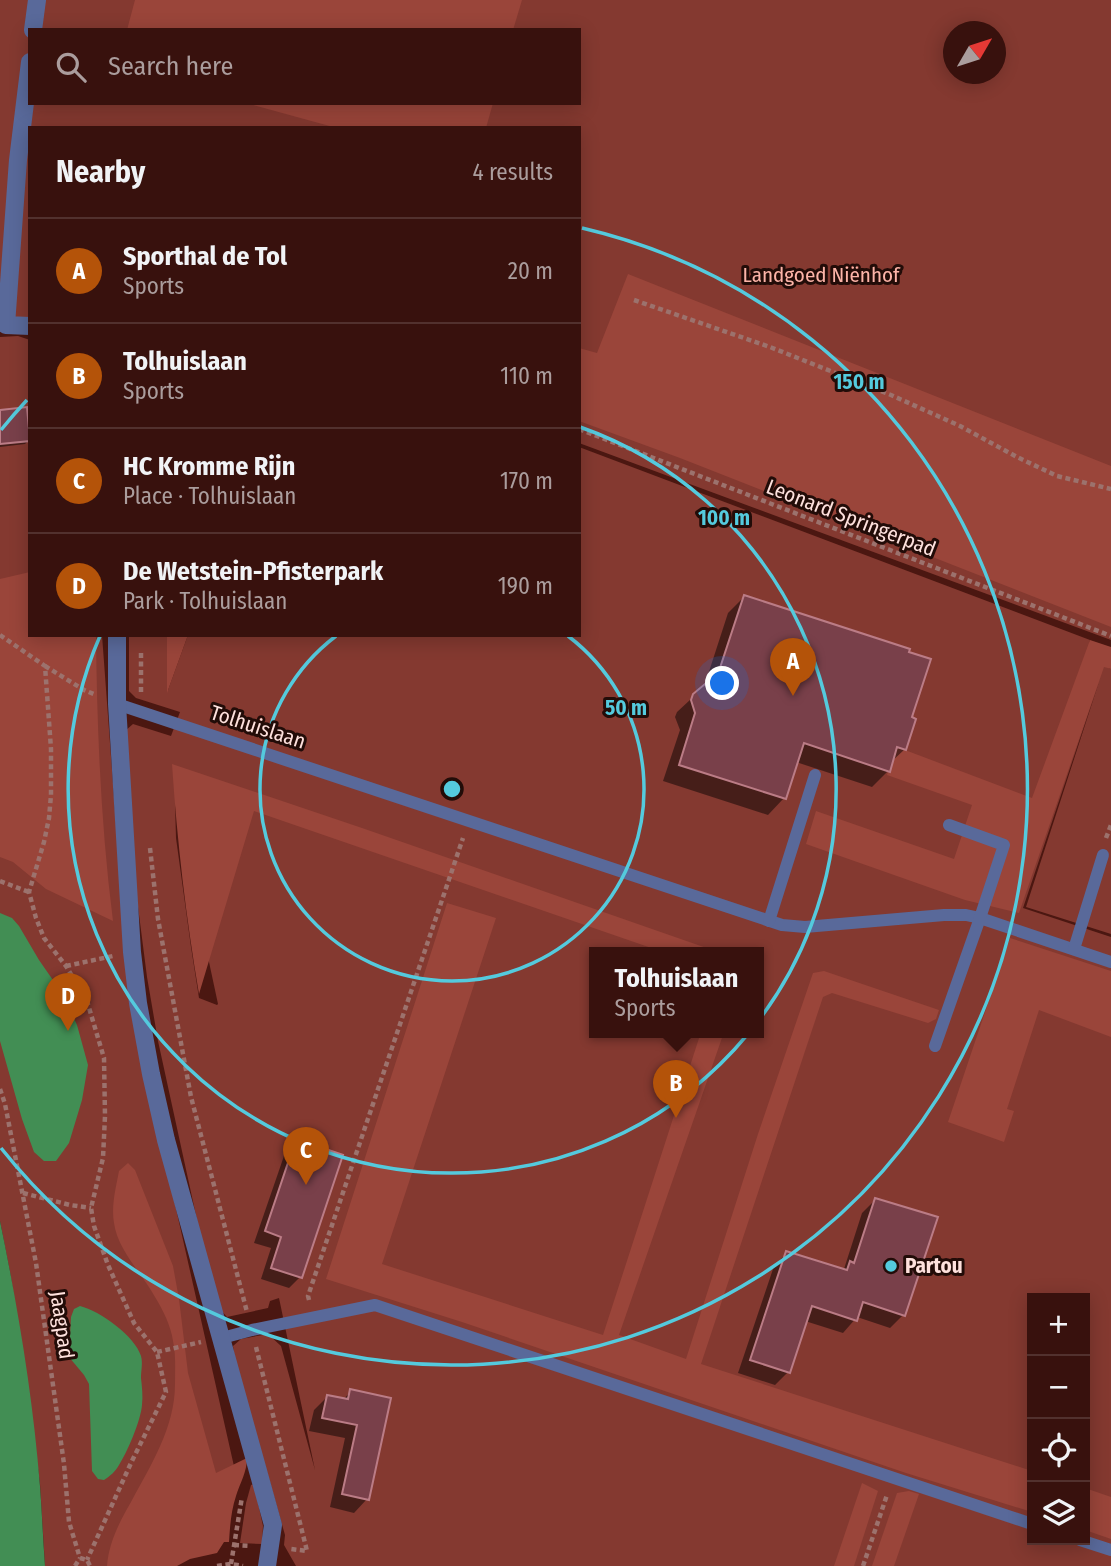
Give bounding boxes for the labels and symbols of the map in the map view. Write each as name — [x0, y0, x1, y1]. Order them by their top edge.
north arrow — [943, 21, 1006, 84]
park label: Landgoed Niënhof — [743, 262, 901, 288]
text: 150 m — [833, 369, 885, 395]
street label: Leonard Springerpad — [763, 474, 939, 562]
text: 100 m — [698, 505, 750, 531]
pin: A — [770, 638, 816, 696]
your location — [705, 666, 739, 700]
text: 50 m — [605, 695, 647, 721]
street label: Tolhuislaan — [207, 699, 309, 755]
centre of rings — [440, 777, 464, 801]
pin: D — [45, 973, 91, 1031]
pin: B — [653, 1060, 699, 1118]
pin: C — [283, 1127, 329, 1185]
place label: Partou — [905, 1253, 963, 1279]
marker: Partou — [883, 1258, 899, 1274]
street label: Jaagpad — [44, 1289, 80, 1361]

